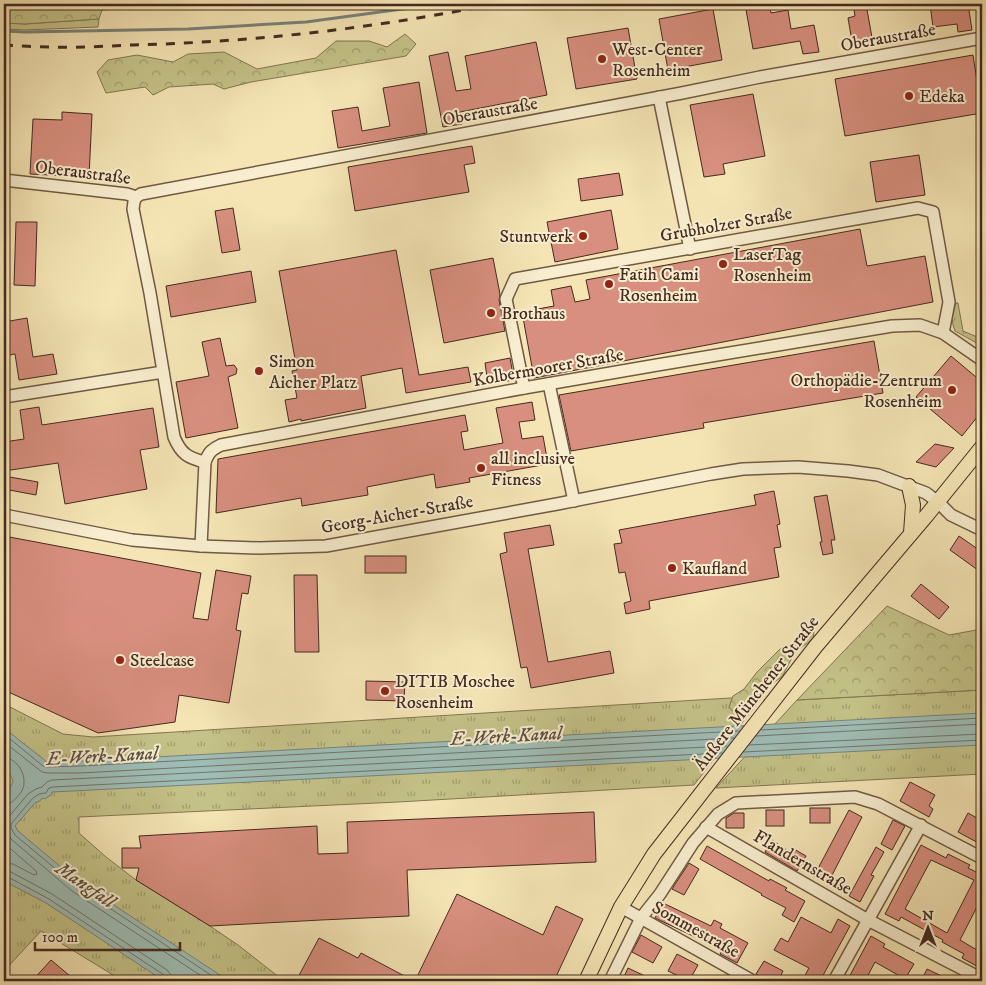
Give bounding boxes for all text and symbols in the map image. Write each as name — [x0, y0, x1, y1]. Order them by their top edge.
street label: Oberaustraße — [839, 19, 937, 57]
place label: West-Center Rosenheim — [611, 39, 703, 82]
marker: West-Center Rosenheim — [596, 53, 608, 65]
place label: Edeka — [919, 86, 965, 108]
marker: Edeka — [903, 90, 915, 102]
street label: Oberaustraße — [441, 93, 539, 131]
street label: Oberaustraße — [34, 156, 132, 190]
street label: Grubholzer Straße — [659, 203, 794, 247]
place label: Stuntwerk — [500, 226, 573, 248]
marker: Stuntwerk — [577, 230, 589, 242]
place label: LaserTag Rosenheim — [733, 244, 812, 287]
marker: LaserTag Rosenheim — [717, 258, 729, 270]
place label: Fatih Cami Rosenheim — [619, 264, 699, 307]
marker: Fatih Cami Rosenheim — [603, 278, 615, 290]
place label: Brothaus — [501, 303, 565, 325]
marker: Brothaus — [485, 307, 497, 319]
street label: Kolbermoorer Straße — [471, 344, 625, 392]
place label: Simon Aicher Platz — [269, 351, 357, 394]
marker: Simon Aicher Platz — [253, 365, 265, 377]
place label: Orthopädie-Zentrum Rosenheim — [791, 370, 942, 413]
marker: Orthopädie-Zentrum Rosenheim — [946, 384, 958, 396]
place label: all inclusive Fitness — [491, 448, 575, 491]
marker: all inclusive Fitness — [475, 462, 487, 474]
street label: Georg-Aicher-Straße — [319, 491, 475, 539]
place label: Kaufland — [682, 558, 747, 580]
marker: Kaufland — [666, 562, 678, 574]
street label: Äußere Münchener Straße — [689, 612, 824, 775]
place label: Steelcase — [130, 650, 194, 672]
marker: Steelcase — [114, 654, 126, 666]
place label: DITIB Moschee Rosenheim — [395, 671, 515, 714]
marker: DITIB Moschee Rosenheim — [379, 685, 391, 697]
water label: E-Werk-Kanal — [449, 722, 564, 751]
water label: E-Werk-Kanal — [45, 742, 160, 771]
street label: Flandernstraße — [749, 826, 856, 900]
water label: Mangfall — [49, 856, 121, 915]
street label: Sommestraße — [648, 897, 743, 963]
north arrow — [904, 902, 954, 952]
text: N — [922, 907, 934, 925]
scale bar — [35, 920, 180, 952]
text: 100 m — [42, 928, 78, 947]

